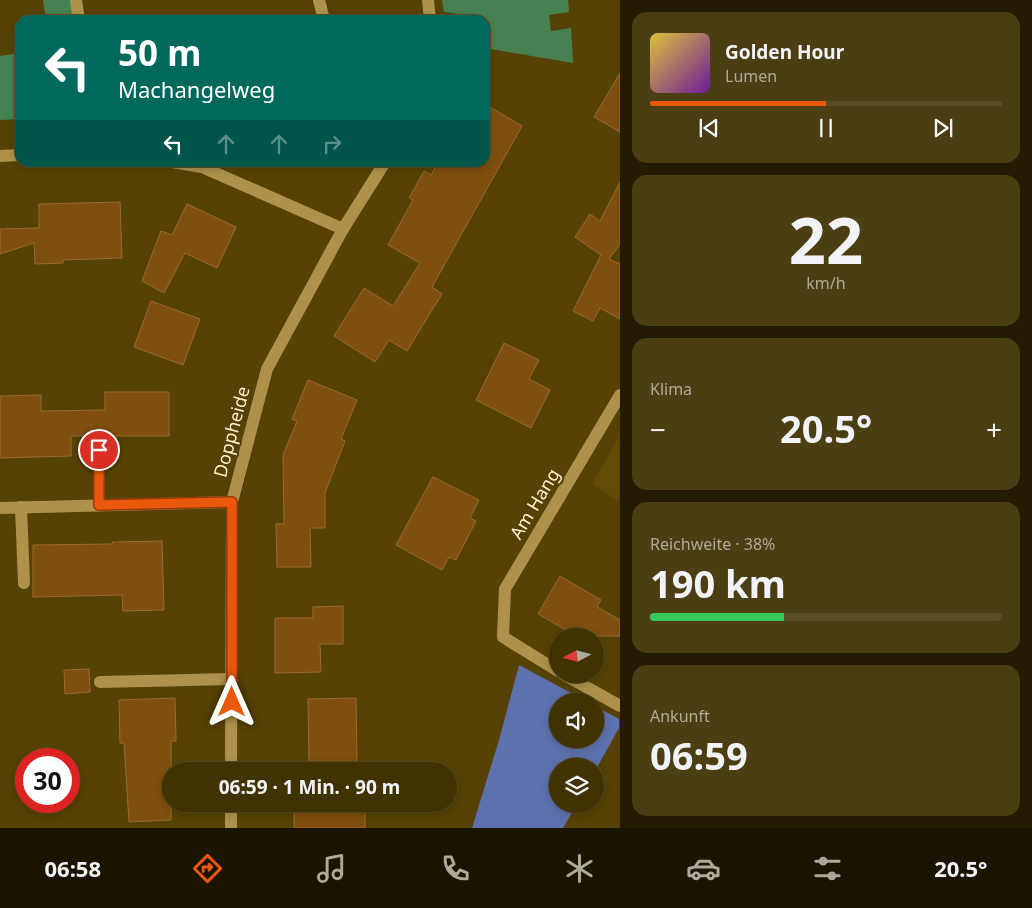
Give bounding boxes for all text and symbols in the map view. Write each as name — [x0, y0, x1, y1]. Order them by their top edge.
text: 50 m — [118, 29, 201, 76]
icon: left — [35, 35, 100, 100]
text: Golden Hour — [725, 39, 844, 65]
text: Lumen — [725, 65, 777, 87]
text: Machangelweg — [118, 74, 275, 104]
icon: previous — [695, 114, 723, 142]
icon: pause — [812, 114, 840, 142]
icon: next — [929, 114, 957, 142]
icon: left — [159, 130, 187, 158]
icon: ahead — [212, 130, 240, 158]
icon: ahead — [265, 130, 293, 158]
icon: right — [318, 130, 346, 158]
text: 22 — [789, 195, 863, 283]
text: km/h — [806, 272, 846, 294]
text: Klima — [650, 378, 692, 400]
street label: Doppheide — [207, 384, 255, 480]
text: 20.5° — [780, 402, 872, 454]
text: − — [650, 410, 666, 448]
text: + — [986, 410, 1002, 448]
pin — [78, 429, 120, 471]
icon: arrive — [85, 436, 113, 464]
street label: Am Hang — [504, 464, 565, 543]
text: Reichweite · 38% — [650, 533, 775, 555]
text: 190 km — [650, 557, 786, 609]
north arrow — [549, 628, 604, 682]
map controls — [549, 628, 604, 813]
position arrow — [205, 675, 257, 727]
button: sound — [549, 693, 604, 748]
text: Ankunft — [650, 705, 710, 727]
text: 06:59 — [650, 729, 748, 781]
speed limit sign: 30 — [15, 748, 80, 813]
button: layers — [549, 758, 604, 813]
text: 06:59 · 1 Min. · 90 m — [219, 774, 400, 800]
icon: directions — [190, 851, 225, 886]
icon: music — [314, 851, 349, 886]
icon: phone — [438, 851, 473, 886]
icon: climate — [562, 851, 597, 886]
icon: car — [686, 851, 721, 886]
icon: filters — [810, 851, 845, 886]
text: 06:58 — [45, 853, 101, 883]
text: 20.5° — [934, 853, 987, 883]

